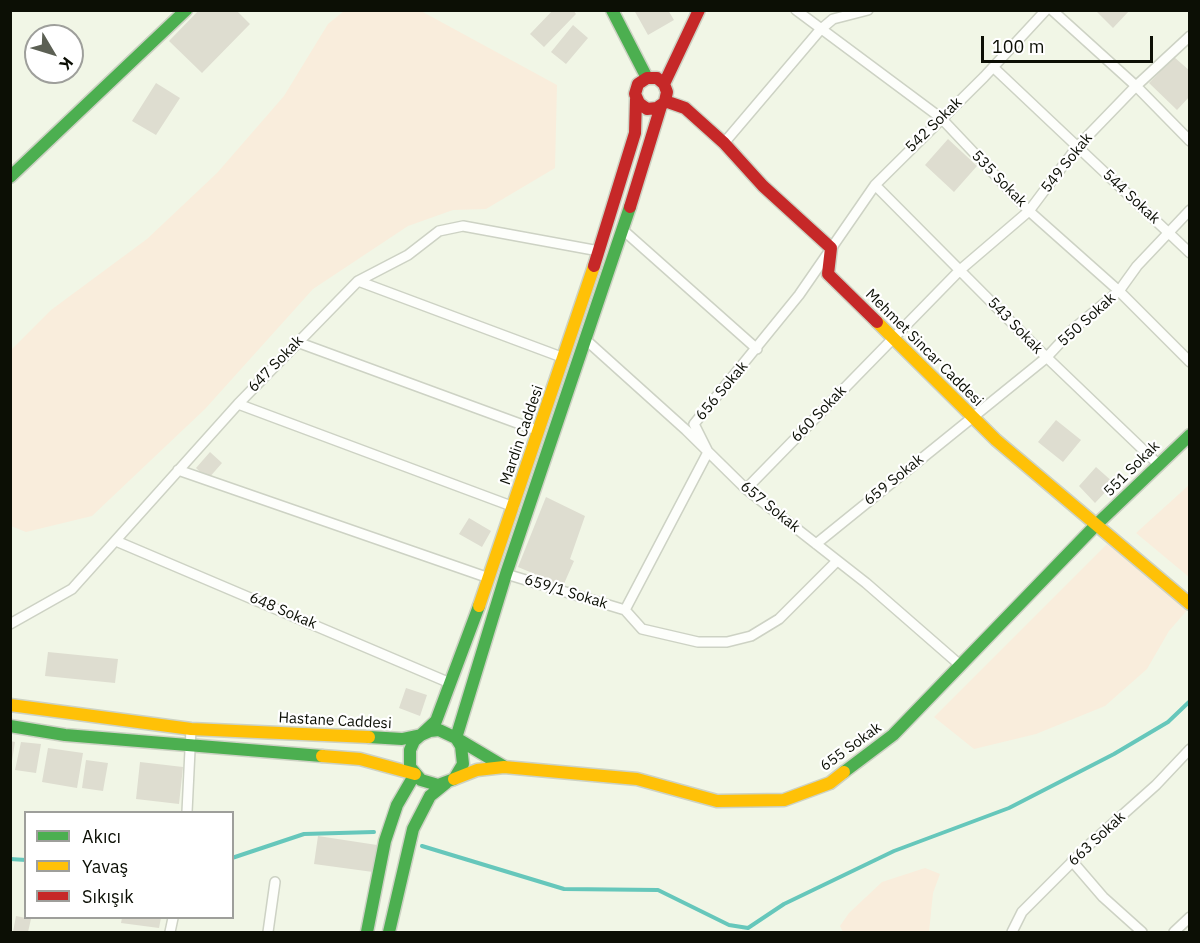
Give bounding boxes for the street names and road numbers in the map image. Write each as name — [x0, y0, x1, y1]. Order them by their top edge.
street label: 542 Sokak — [902, 94, 966, 156]
street label: 549 Sokak — [1038, 130, 1096, 196]
street label: 535 Sokak — [968, 147, 1030, 211]
street label: 544 Sokak — [1099, 166, 1163, 228]
street label: Mehmet Sincar Caddesi — [862, 286, 986, 410]
street label: 550 Sokak — [1054, 289, 1120, 351]
street label: 543 Sokak — [984, 294, 1046, 358]
street label: 647 Sokak — [245, 332, 307, 396]
street label: 656 Sokak — [692, 358, 752, 424]
street label: 660 Sokak — [788, 382, 850, 446]
street label: Mardin Caddesi — [497, 383, 547, 487]
street label: 551 Sokak — [1100, 437, 1164, 501]
street label: 659 Sokak — [861, 451, 927, 509]
street label: 657 Sokak — [737, 478, 803, 536]
street label: 659/1 Sokak — [522, 571, 610, 613]
street label: 648 Sokak — [247, 589, 319, 633]
street label: Hastane Caddesi — [278, 709, 392, 733]
street label: 655 Sokak — [817, 719, 885, 775]
street label: 663 Sokak — [1065, 808, 1129, 870]

